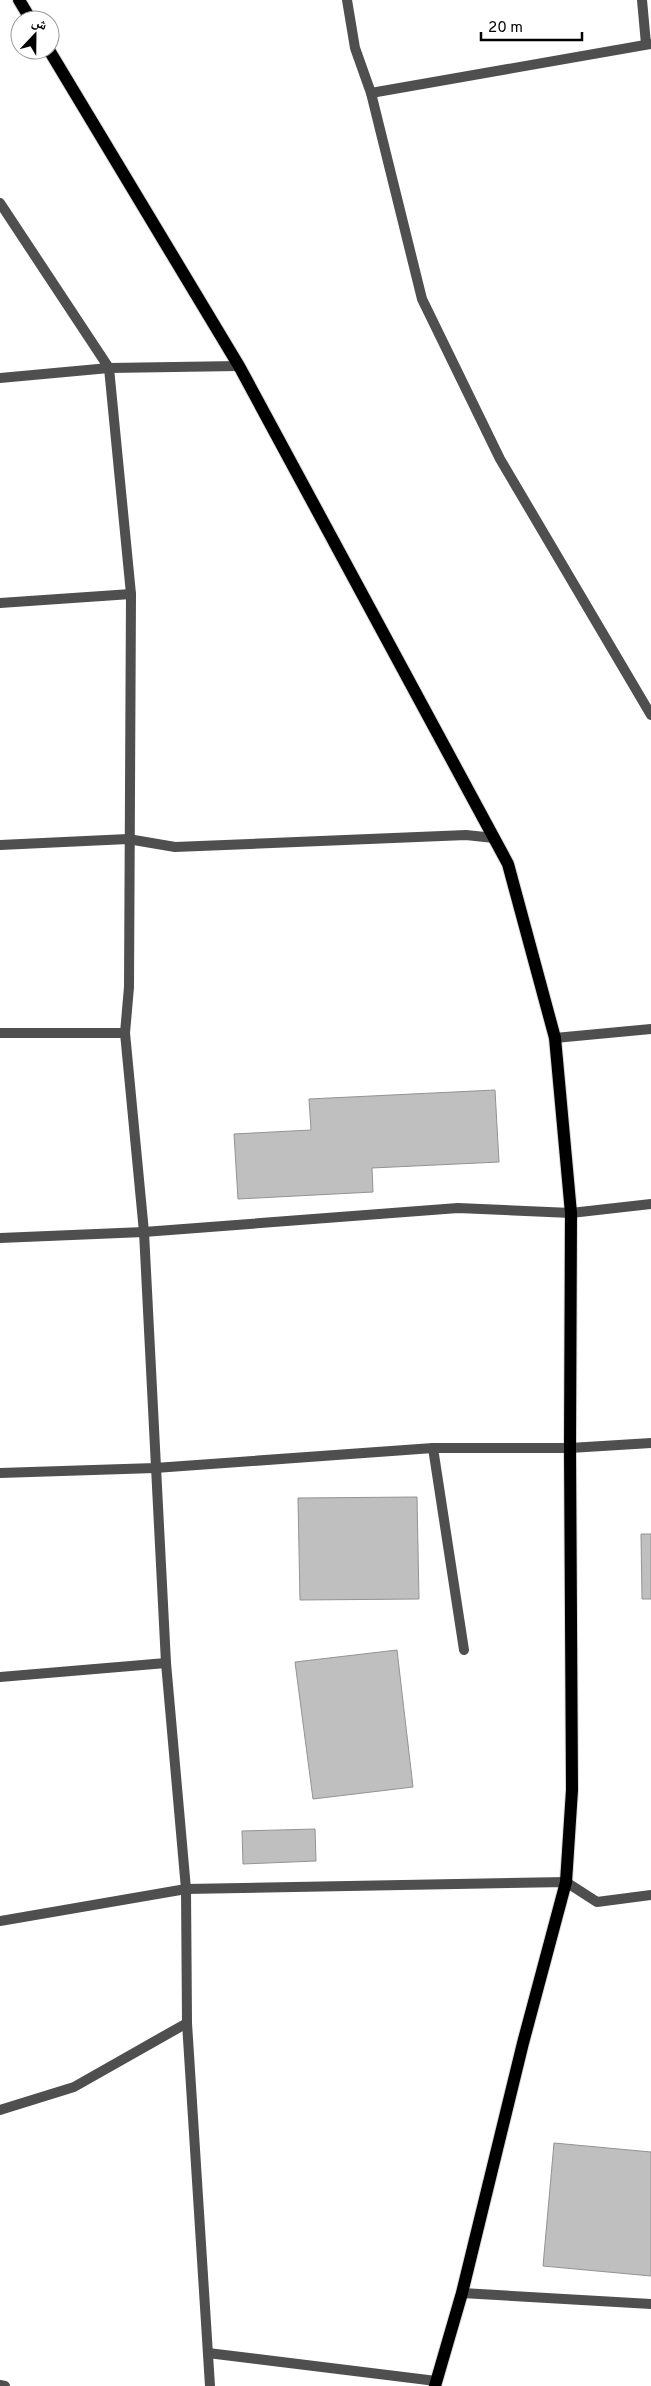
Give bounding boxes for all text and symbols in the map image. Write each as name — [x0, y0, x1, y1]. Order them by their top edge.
north arrow — [10, 10, 60, 60]
scale bar — [481, 10, 582, 42]
text: ش — [29, 14, 50, 35]
text: 20 m — [488, 19, 523, 38]

